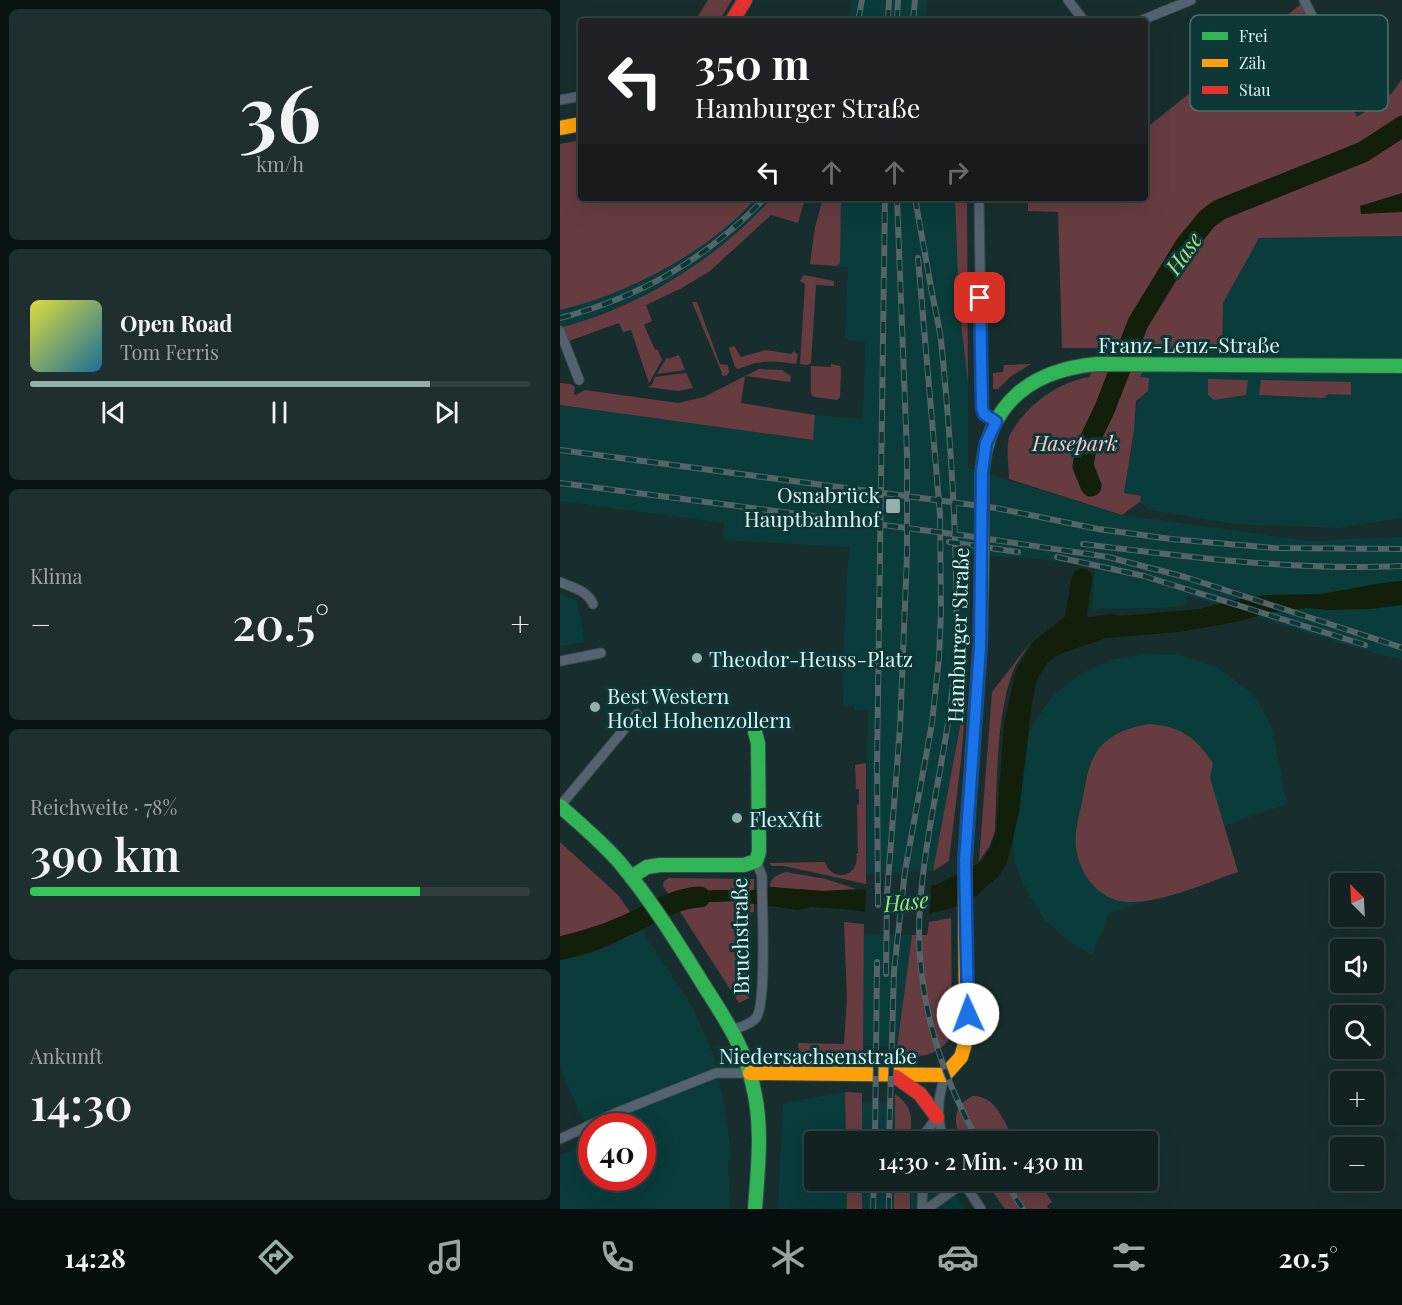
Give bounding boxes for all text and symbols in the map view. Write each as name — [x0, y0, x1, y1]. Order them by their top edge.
legend — [1190, 15, 1388, 111]
text: Frei — [1239, 25, 1268, 46]
text: 350 m — [695, 35, 810, 91]
icon: left — [596, 42, 674, 120]
text: Zäh — [1239, 52, 1266, 73]
text: 36 — [239, 59, 321, 163]
text: Stau — [1239, 79, 1271, 100]
text: Hamburger Straße — [695, 89, 920, 125]
text: km/h — [256, 150, 304, 177]
icon: left — [752, 156, 785, 189]
icon: ahead — [815, 156, 848, 189]
icon: ahead — [878, 156, 911, 189]
icon: right — [941, 156, 974, 189]
water label: Hase — [1157, 225, 1209, 281]
pin — [954, 272, 1005, 323]
icon: arrive — [963, 281, 996, 314]
text: Open Road — [120, 308, 232, 338]
street label: Franz-Lenz-Straße — [1098, 330, 1280, 358]
text: Tom Ferris — [120, 338, 219, 365]
icon: previous — [97, 396, 130, 429]
icon: pause — [263, 396, 296, 429]
icon: next — [430, 396, 463, 429]
park label: Hasepark — [1031, 428, 1118, 456]
place label: Osnabrück Hauptbahnhof — [744, 480, 882, 532]
marker: Osnabrück Hauptbahnhof — [884, 497, 902, 515]
street label: Hamburger Straße — [940, 547, 974, 723]
text: Klima — [30, 562, 82, 589]
text: 20.5° — [233, 592, 329, 652]
text: − — [30, 601, 51, 645]
text: + — [511, 601, 530, 645]
place label: Theodor-Heuss-Platz — [709, 644, 913, 672]
marker: Theodor-Heuss-Platz — [690, 651, 704, 665]
place label: Best Western Hotel Hohenzollern — [607, 681, 792, 733]
marker: Best Western Hotel Hohenzollern — [588, 700, 602, 714]
text: Reichweite · 78% — [30, 793, 177, 820]
place label: FlexXfit — [749, 804, 822, 832]
marker: FlexXfit — [730, 811, 744, 825]
text: 390 km — [30, 823, 180, 883]
north arrow — [1330, 873, 1384, 927]
map controls — [1330, 873, 1384, 1191]
street label: Bruchstraße — [724, 877, 754, 995]
water label: Hase — [881, 884, 931, 918]
button: sound — [1330, 939, 1384, 993]
position arrow — [936, 982, 1000, 1046]
button: search — [1330, 1005, 1384, 1059]
street label: Niedersachsenstraße — [719, 1041, 917, 1069]
text: Ankunft — [30, 1042, 103, 1069]
button: + — [1330, 1071, 1384, 1125]
text: 14:30 — [30, 1072, 133, 1132]
speed limit sign: 40 — [578, 1113, 656, 1191]
button: − — [1330, 1137, 1384, 1191]
text: 14:30 · 2 Min. · 430 m — [878, 1146, 1084, 1176]
icon: directions — [255, 1236, 297, 1278]
icon: music — [425, 1236, 467, 1278]
icon: phone — [596, 1236, 638, 1278]
icon: climate — [767, 1236, 809, 1278]
icon: car — [937, 1236, 979, 1278]
icon: filters — [1108, 1236, 1150, 1278]
text: 14:28 — [64, 1239, 126, 1275]
text: 20.5° — [1279, 1239, 1338, 1275]

